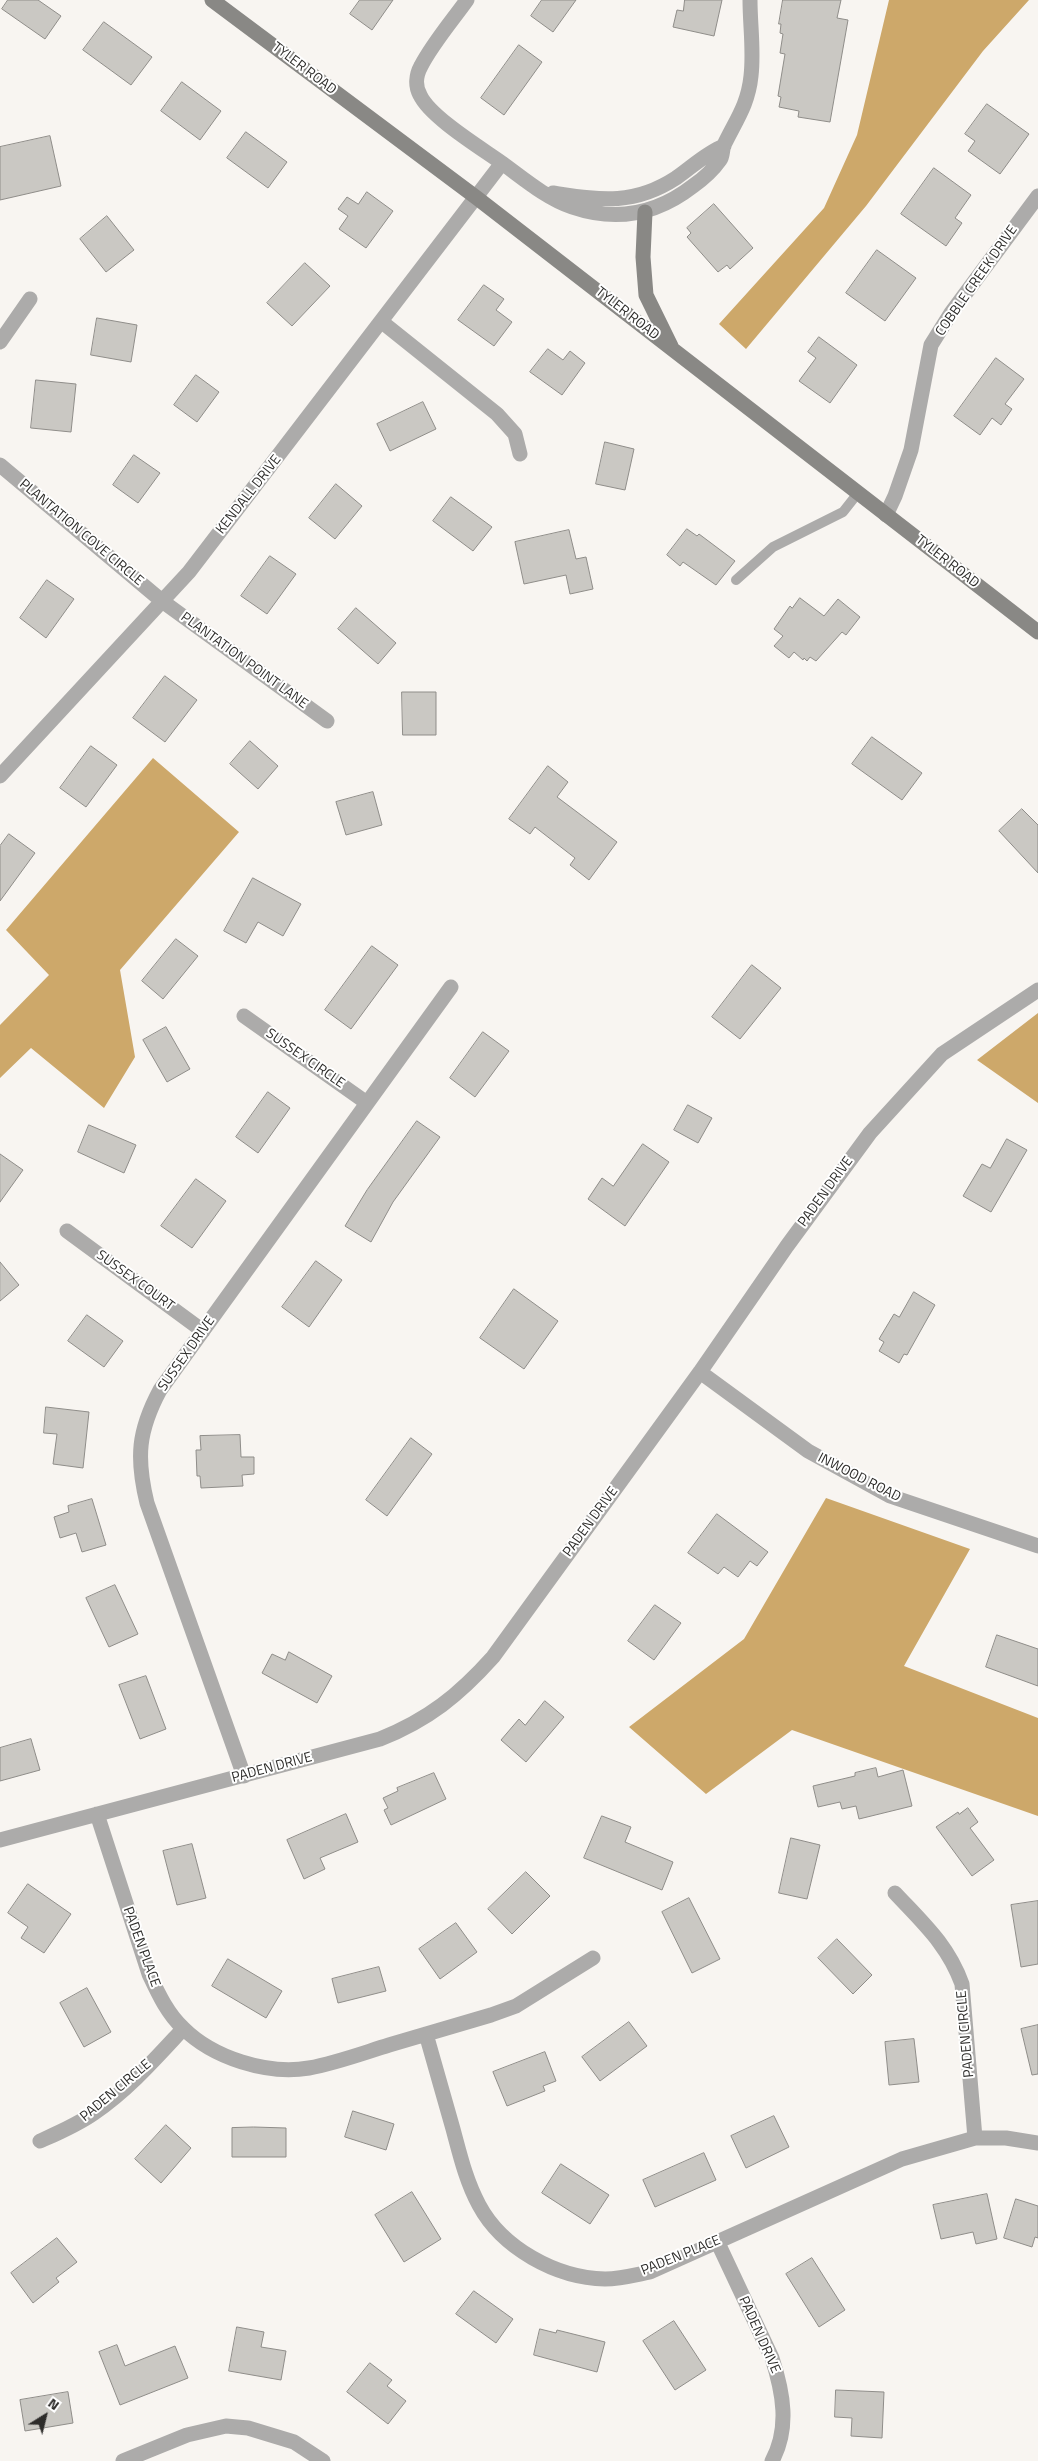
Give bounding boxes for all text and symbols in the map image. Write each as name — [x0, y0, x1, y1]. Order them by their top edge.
street label: TYLER ROAD — [269, 39, 339, 99]
street label: COBBLE CREEK DRIVE — [932, 222, 1022, 340]
street label: TYLER ROAD — [592, 284, 662, 344]
street label: KENDALL DRIVE — [213, 452, 285, 538]
street label: PLANTATION COVE CIRCLE — [15, 476, 147, 590]
street label: TYLER ROAD — [912, 532, 982, 592]
street label: PLANTATION POINT LANE — [177, 609, 311, 713]
street label: SUSSEX CIRCLE — [262, 1026, 348, 1092]
street label: PADEN DRIVE — [795, 1154, 857, 1230]
street label: SUSSEX COURT — [93, 1247, 177, 1315]
street label: SUSSEX DRIVE — [155, 1313, 219, 1395]
street label: INWOOD ROAD — [815, 1450, 903, 1506]
street label: PADEN DRIVE — [560, 1484, 622, 1560]
street label: PADEN DRIVE — [230, 1749, 314, 1787]
street label: PADEN PLACE — [119, 1905, 163, 1989]
street label: PADEN CIRCLE — [954, 1990, 978, 2078]
street label: PADEN CIRCLE — [77, 2057, 155, 2125]
street label: PADEN PLACE — [639, 2232, 723, 2280]
street label: PADEN DRIVE — [735, 2294, 783, 2376]
north arrow — [20, 2391, 70, 2441]
text: N — [44, 2392, 64, 2415]

